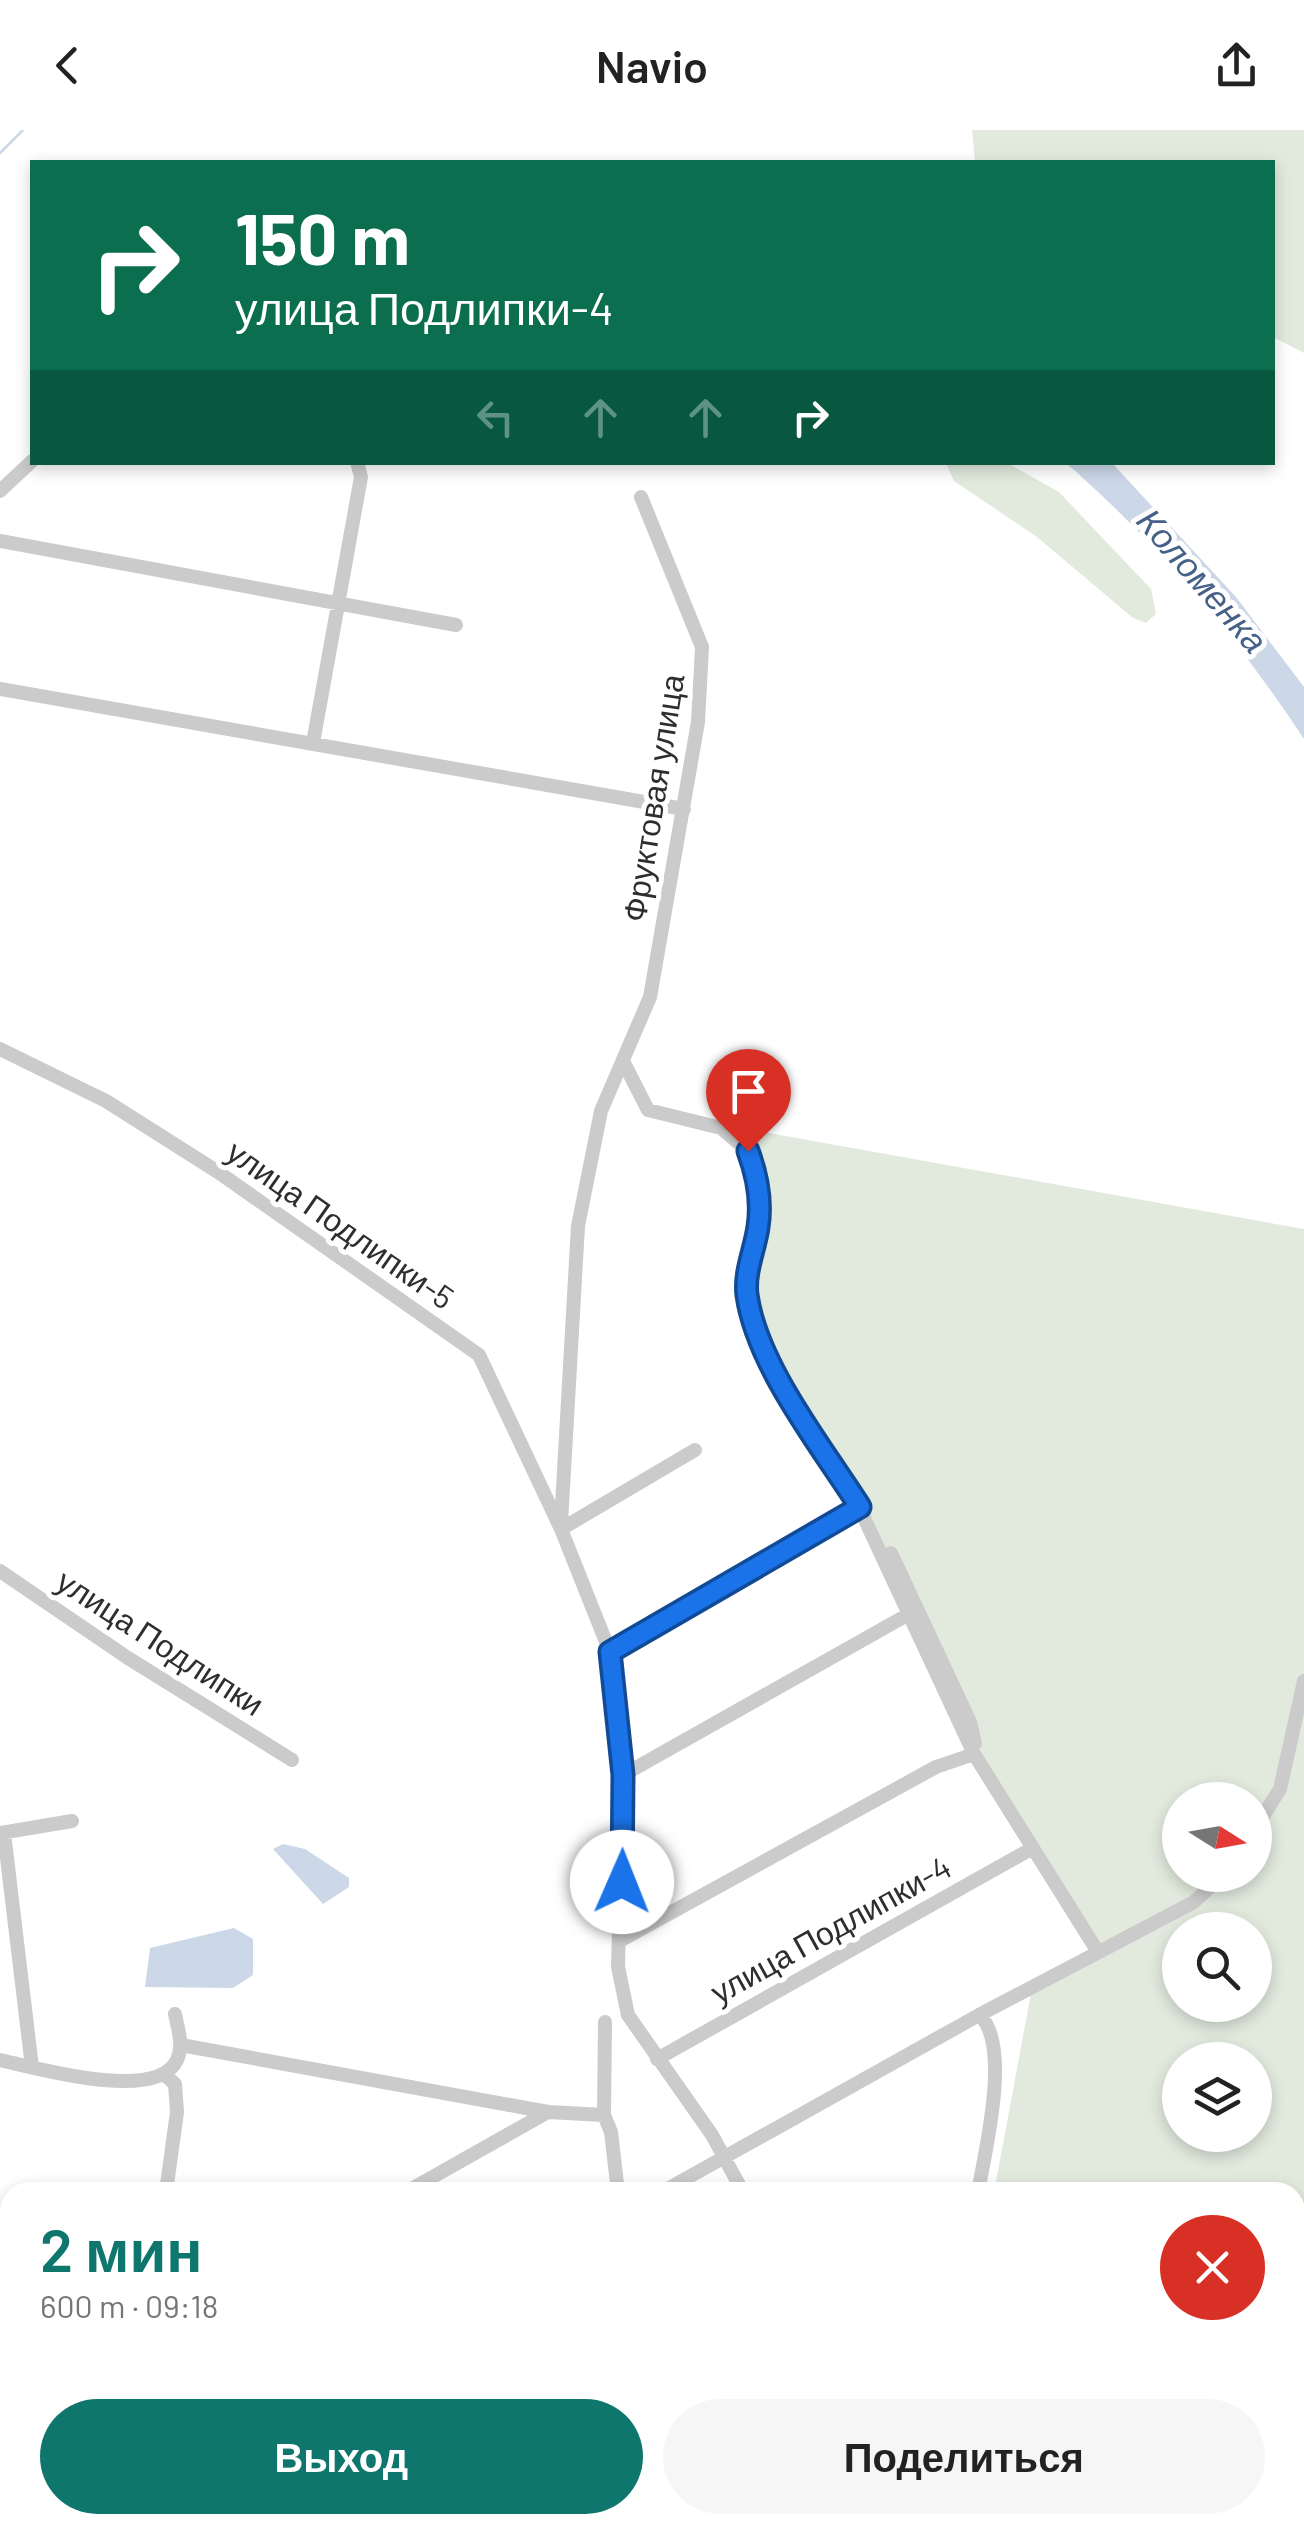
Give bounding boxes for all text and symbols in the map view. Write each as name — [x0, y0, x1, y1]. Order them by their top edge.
icon: back — [40, 38, 95, 93]
text: Navio — [596, 38, 708, 92]
icon: share — [1209, 38, 1264, 93]
text: 150 m — [235, 195, 410, 279]
icon: right — [70, 200, 200, 330]
text: улица Подлипки-4 — [235, 280, 613, 334]
icon: left — [468, 390, 523, 445]
icon: ahead — [573, 390, 628, 445]
icon: ahead — [678, 390, 733, 445]
icon: right — [783, 390, 838, 445]
water label: Коломенка — [1130, 499, 1278, 660]
street label: Фруктовая улица — [614, 671, 691, 924]
pin — [706, 1049, 791, 1152]
icon: arrive — [721, 1064, 776, 1119]
street label: улица Подлипки-5 — [220, 1131, 462, 1317]
street label: улица Подлипки — [50, 1560, 272, 1723]
north arrow — [1162, 1782, 1272, 1892]
map controls — [1162, 1782, 1272, 2152]
position arrow — [570, 1830, 674, 1934]
street label: улица Подлипки-4 — [703, 1846, 957, 2011]
button: search — [1162, 1912, 1272, 2022]
button: layers — [1162, 2042, 1272, 2152]
text: 2 мин — [40, 2212, 203, 2284]
button: close — [1160, 2215, 1265, 2320]
text: 600 m · 09:18 — [40, 2286, 219, 2324]
button: Выход — [40, 2399, 643, 2514]
button: Поделиться — [663, 2399, 1265, 2514]

